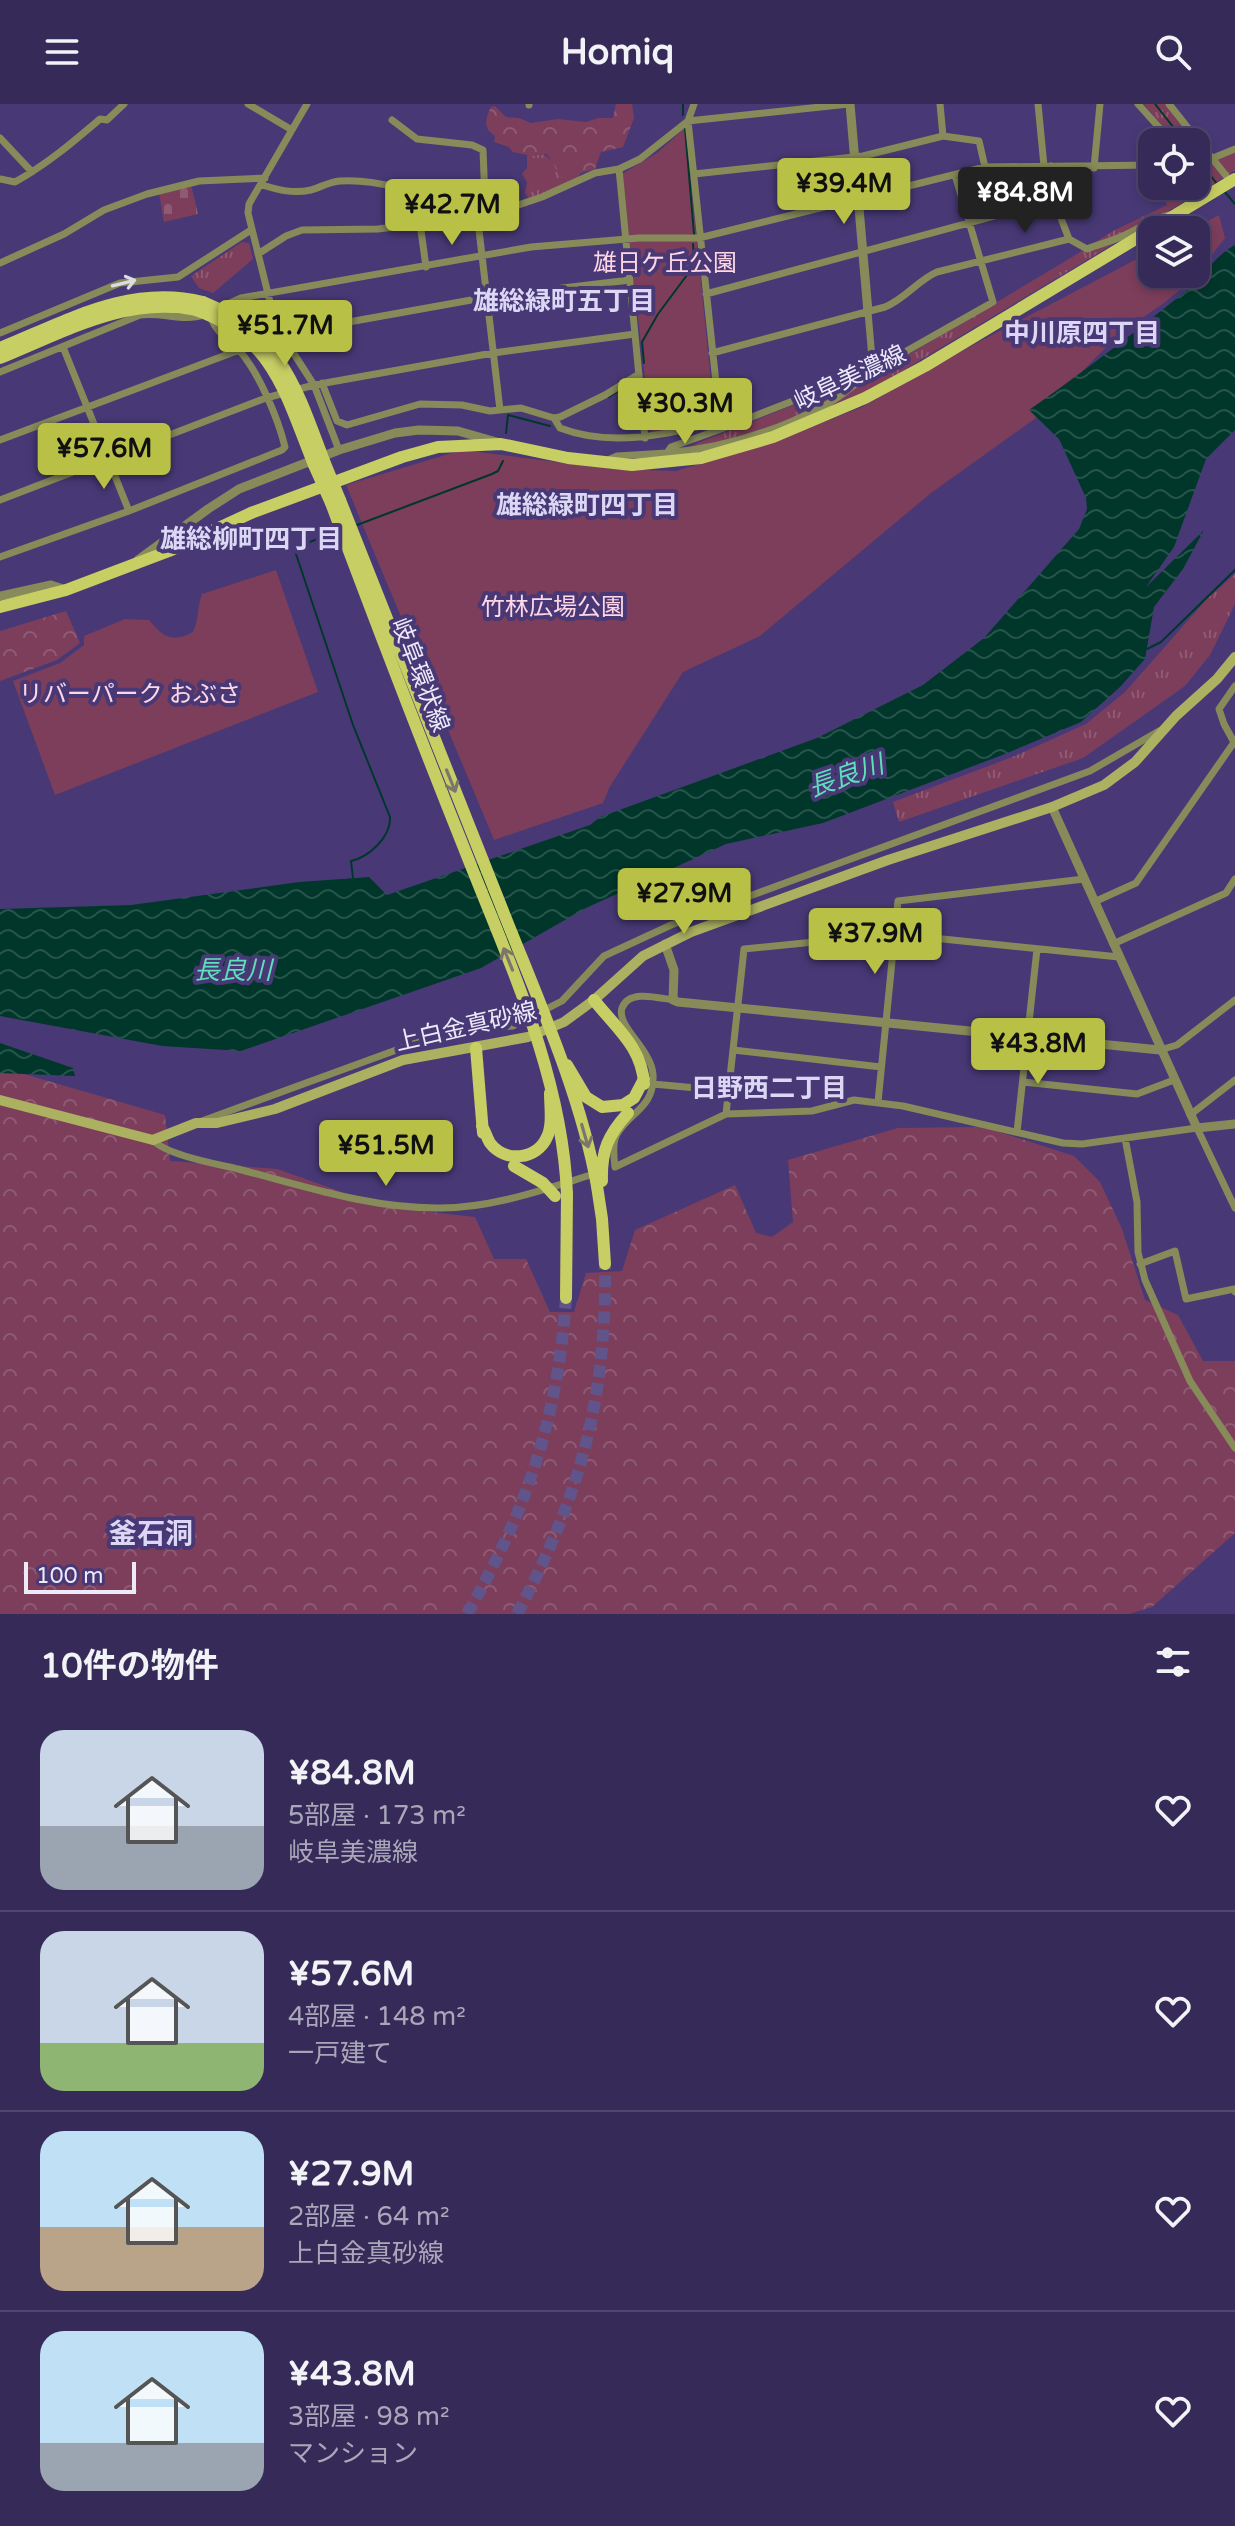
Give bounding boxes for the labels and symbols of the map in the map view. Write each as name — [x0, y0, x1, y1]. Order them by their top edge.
pin: ¥39.4M — [779, 158, 909, 226]
pin: ¥84.8M — [960, 167, 1090, 235]
pin: ¥42.7M — [387, 179, 517, 247]
park label: 雄日ケ丘公園 — [593, 249, 737, 278]
one-way arrow — [111, 275, 137, 290]
district label: 雄総緑町五丁目 — [473, 286, 655, 317]
pin: ¥51.7M — [220, 300, 350, 368]
district label: 中川原四丁目 — [1004, 318, 1160, 349]
street label: 岐阜美濃線 — [789, 340, 911, 416]
pin: ¥30.3M — [620, 378, 750, 446]
pin: ¥57.6M — [39, 423, 169, 491]
district label: 雄総緑町四丁目 — [496, 490, 678, 521]
district label: 雄総柳町四丁目 — [160, 524, 342, 555]
park label: 竹林広場公園 — [481, 593, 625, 622]
street label: 岐阜環状線 — [385, 614, 455, 736]
park label: リバーパーク おぶさ — [19, 680, 241, 709]
water label: 長良川 — [804, 748, 891, 803]
one-way arrow — [445, 768, 460, 793]
pin: ¥27.9M — [619, 868, 749, 936]
pin: ¥37.9M — [810, 908, 940, 976]
one-way arrow — [500, 947, 514, 972]
water label: 長良川 — [194, 955, 275, 986]
street label: 上白金真砂線 — [393, 997, 539, 1057]
pin: ¥43.8M — [973, 1018, 1103, 1086]
district label: 日野西二丁目 — [691, 1073, 847, 1104]
pin: ¥51.5M — [321, 1120, 451, 1188]
one-way arrow — [578, 1123, 593, 1149]
district label: 釜石洞 — [109, 1517, 193, 1551]
scale bar — [24, 1558, 136, 1594]

